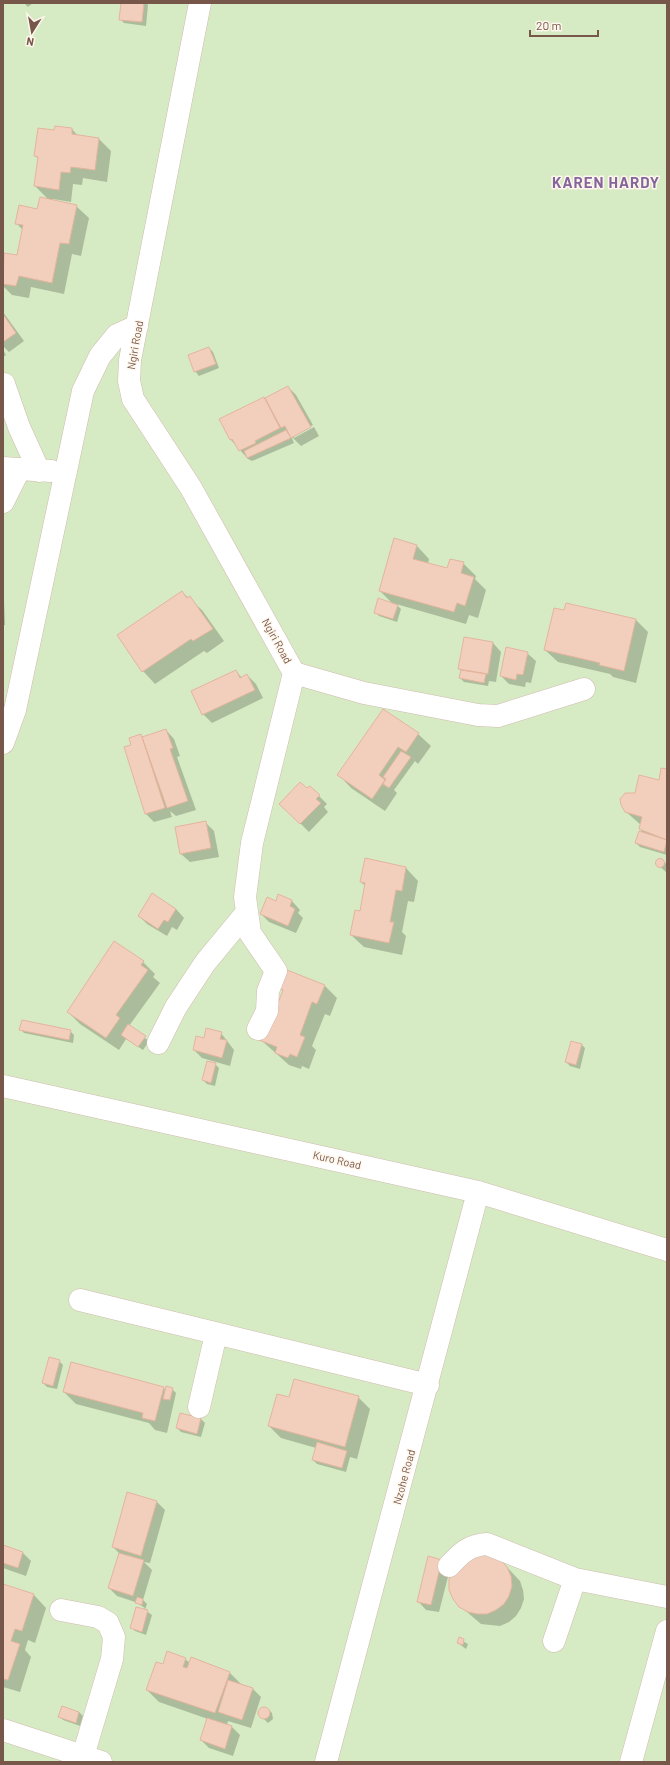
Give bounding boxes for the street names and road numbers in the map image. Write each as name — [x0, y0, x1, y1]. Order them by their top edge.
street label: Ngiri Road — [124, 319, 145, 370]
street label: Ngiri Road — [260, 616, 295, 666]
street label: Kuro Road — [312, 1148, 362, 1171]
street label: Nzohe Road — [390, 1448, 417, 1506]

